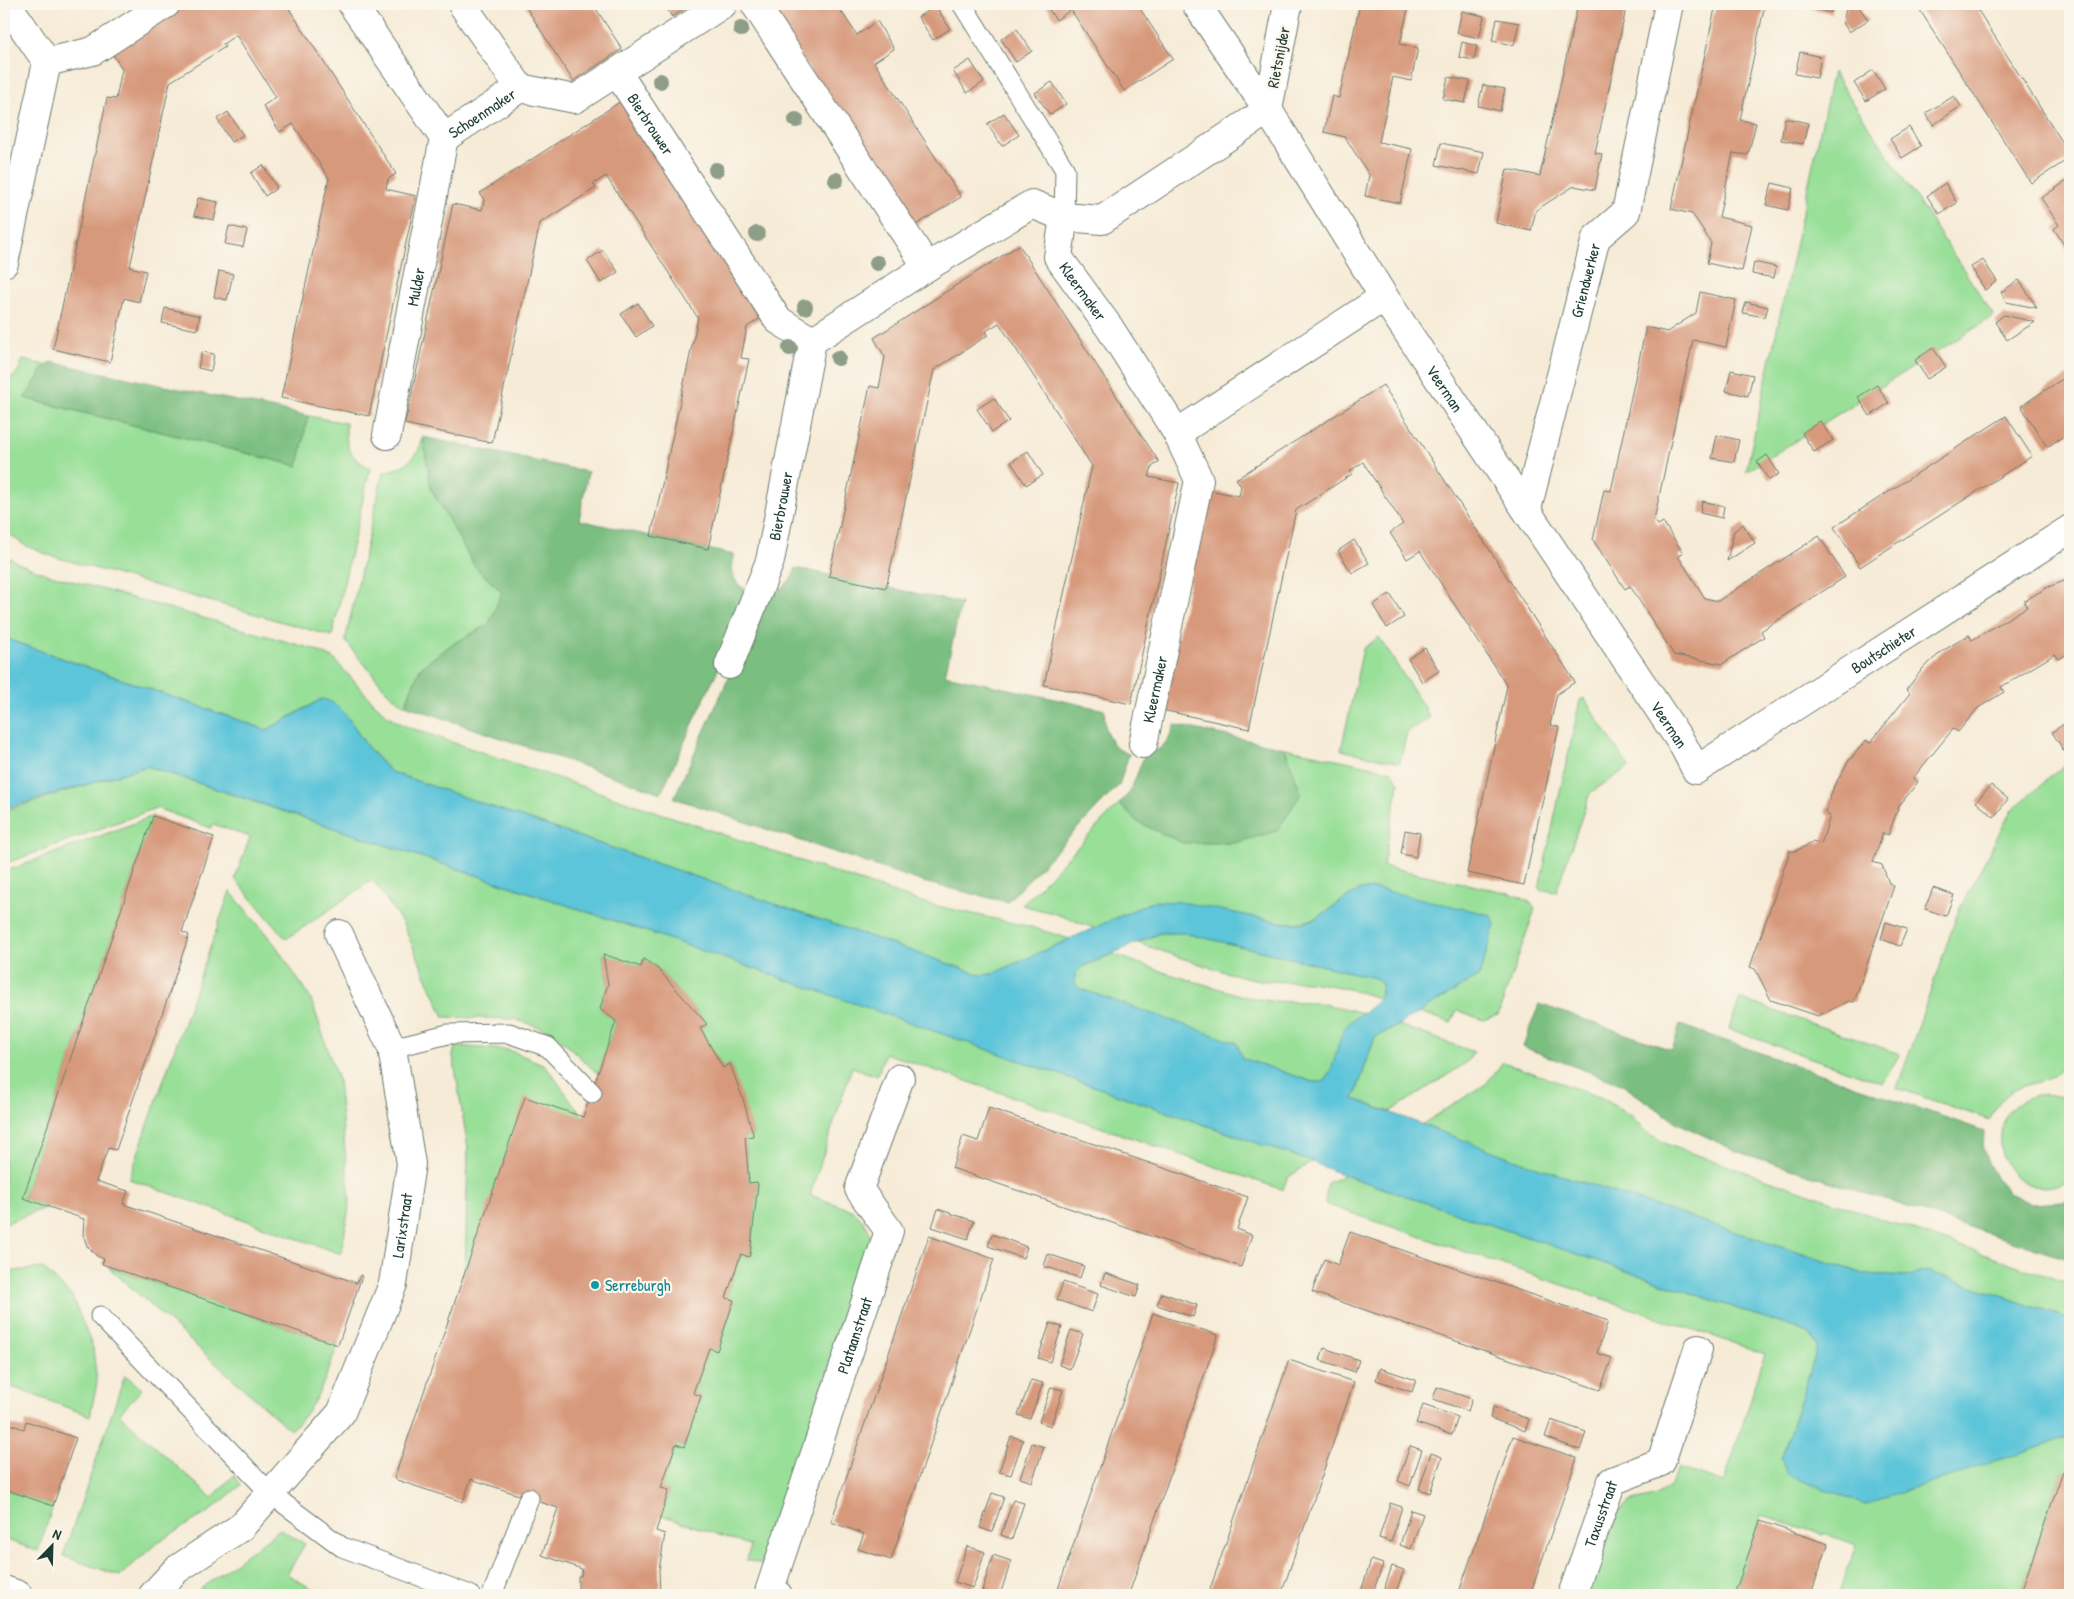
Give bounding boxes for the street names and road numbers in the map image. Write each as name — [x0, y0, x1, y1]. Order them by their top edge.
street label: Rietsnijder — [1261, 24, 1295, 90]
street label: Schoenmaker — [444, 83, 520, 143]
street label: Bierbrouwer — [623, 89, 679, 159]
street label: Griendwerker — [1565, 241, 1605, 320]
street label: Kleermaker — [1054, 257, 1112, 325]
street label: Mulder — [401, 265, 430, 308]
street label: Veerman — [1421, 360, 1469, 416]
street label: Bierbrouwer — [763, 469, 798, 542]
street label: Boutschieter — [1847, 620, 1920, 678]
street label: Kleermaker — [1137, 654, 1172, 725]
street label: Veerman — [1646, 696, 1693, 752]
street label: Larixstraat — [386, 1191, 418, 1259]
street label: Plataanstraat — [831, 1294, 877, 1376]
street label: Taxusstraat — [1579, 1477, 1623, 1550]

